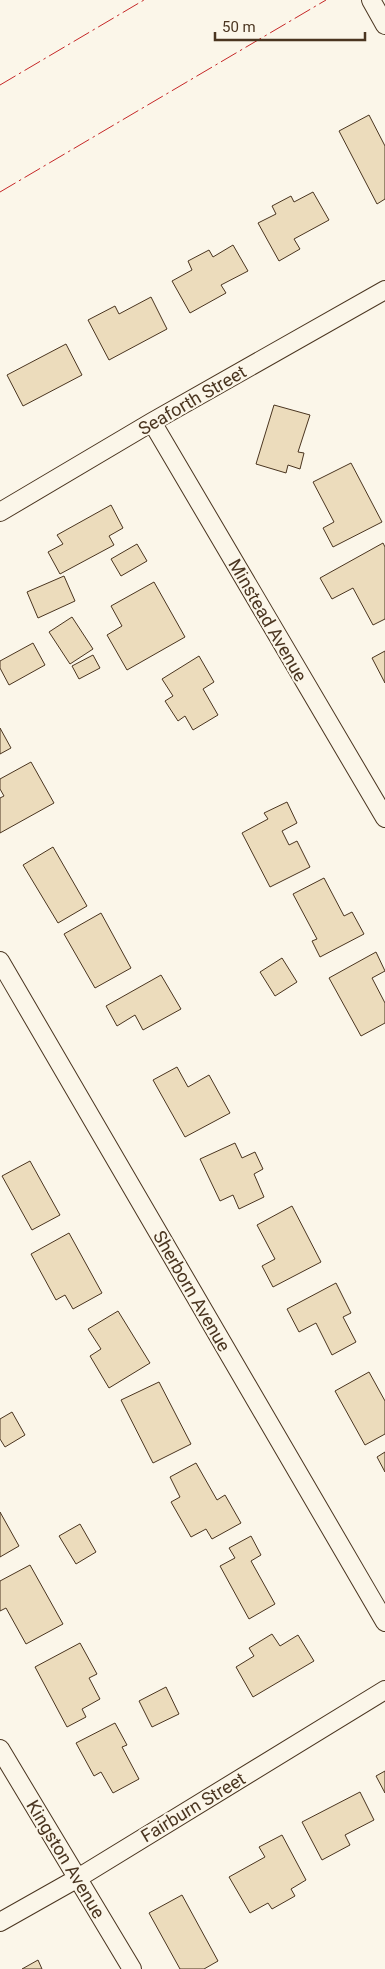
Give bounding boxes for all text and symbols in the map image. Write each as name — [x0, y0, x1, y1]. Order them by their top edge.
scale bar — [215, 10, 365, 42]
text: 50 m — [222, 18, 256, 36]
street label: Seaforth Street — [134, 361, 250, 439]
street label: Minstead Avenue — [224, 555, 312, 685]
street label: Sherborn Avenue — [149, 1227, 235, 1355]
street label: Fairburn Street — [137, 1768, 249, 1846]
street label: Kingston Avenue — [22, 1796, 110, 1922]

